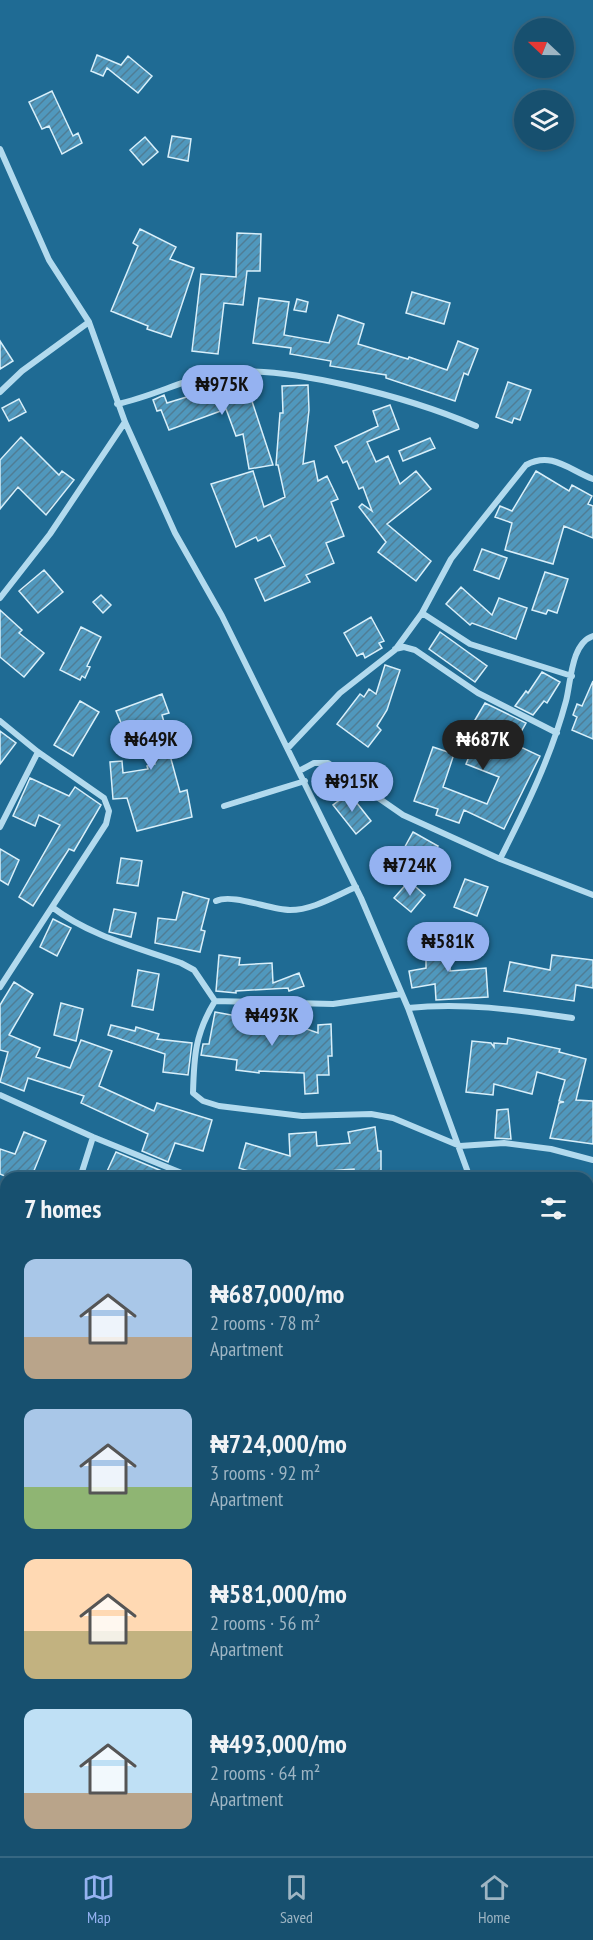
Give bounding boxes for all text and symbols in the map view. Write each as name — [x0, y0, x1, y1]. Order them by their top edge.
north arrow — [514, 18, 574, 78]
map controls — [514, 18, 574, 150]
button: layers — [514, 90, 574, 150]
pin: ₦975K — [180, 365, 264, 416]
text: ₦975K — [195, 371, 249, 397]
pin: ₦649K — [109, 720, 193, 771]
pin: ₦687K — [441, 720, 525, 771]
text: ₦649K — [124, 726, 178, 752]
text: ₦687K — [456, 726, 510, 752]
pin: ₦915K — [310, 762, 394, 813]
text: ₦915K — [325, 768, 379, 794]
pin: ₦724K — [368, 846, 452, 897]
text: ₦724K — [383, 852, 437, 878]
pin: ₦581K — [406, 922, 490, 973]
text: ₦581K — [421, 928, 475, 954]
pin: ₦493K — [230, 996, 314, 1047]
text: ₦493K — [245, 1002, 299, 1028]
text: 7 homes — [24, 1192, 101, 1225]
icon: filters — [537, 1192, 570, 1225]
text: ₦687,000/mo — [210, 1277, 344, 1310]
icon: home — [72, 1283, 144, 1355]
text: 2 rooms · 78 m² — [210, 1310, 320, 1336]
text: Apartment — [210, 1336, 283, 1362]
text: ₦724,000/mo — [210, 1427, 347, 1460]
icon: home — [72, 1433, 144, 1505]
text: 3 rooms · 92 m² — [210, 1460, 320, 1486]
text: Apartment — [210, 1486, 283, 1512]
text: ₦581,000/mo — [210, 1577, 347, 1610]
icon: home — [72, 1583, 144, 1655]
text: 2 rooms · 56 m² — [210, 1610, 320, 1636]
text: Apartment — [210, 1636, 283, 1662]
text: ₦493,000/mo — [210, 1727, 347, 1760]
icon: home — [72, 1733, 144, 1805]
text: 2 rooms · 64 m² — [210, 1760, 320, 1786]
text: Apartment — [210, 1786, 283, 1812]
tab: Map — [82, 1871, 115, 1927]
tab: Saved — [280, 1871, 313, 1927]
tab: Home — [478, 1871, 511, 1927]

